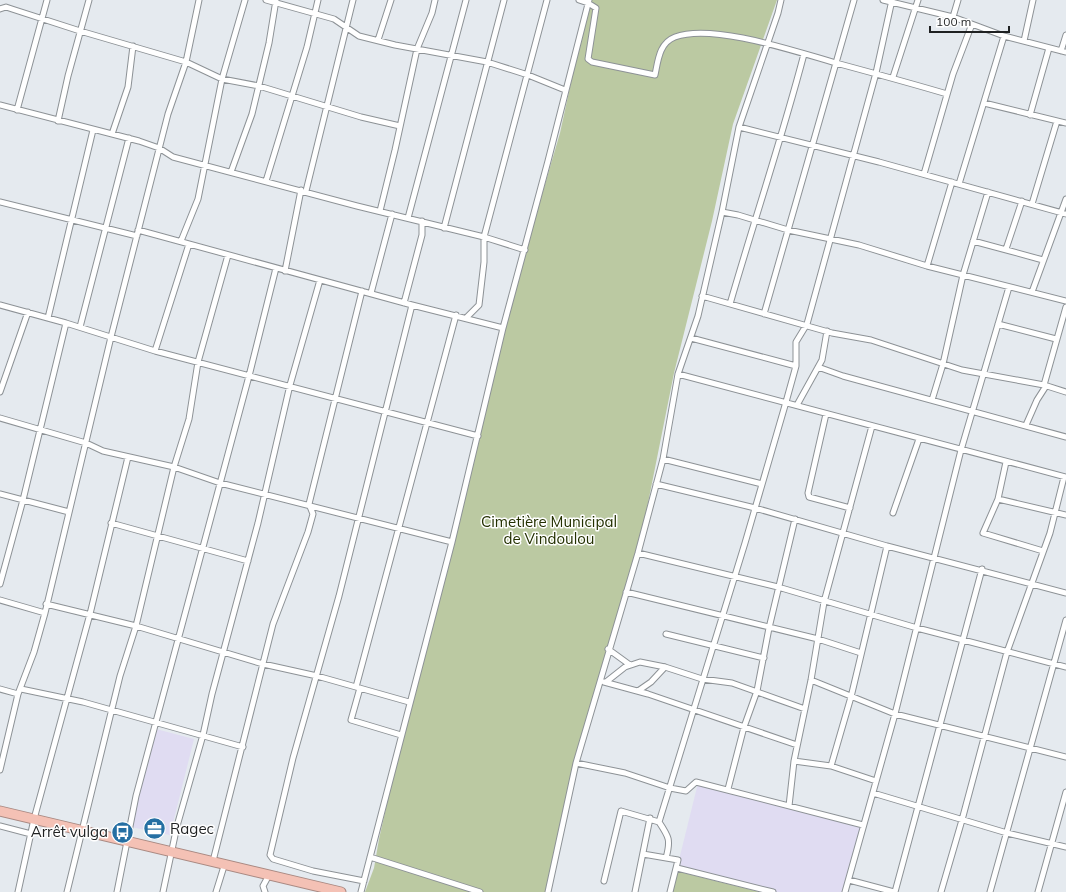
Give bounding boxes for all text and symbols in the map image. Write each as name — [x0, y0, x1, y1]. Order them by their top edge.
scale bar — [930, 8, 1009, 34]
text: 100 m — [936, 14, 971, 29]
park label: Cimetière Municipal de Vindoulou — [481, 512, 617, 548]
office icon: Ragec — [142, 816, 168, 842]
bus stop icon: Arrêt vulga — [110, 819, 136, 845]
place label: Ragec — [170, 819, 214, 838]
place label: Arrêt vulga — [31, 822, 108, 841]

